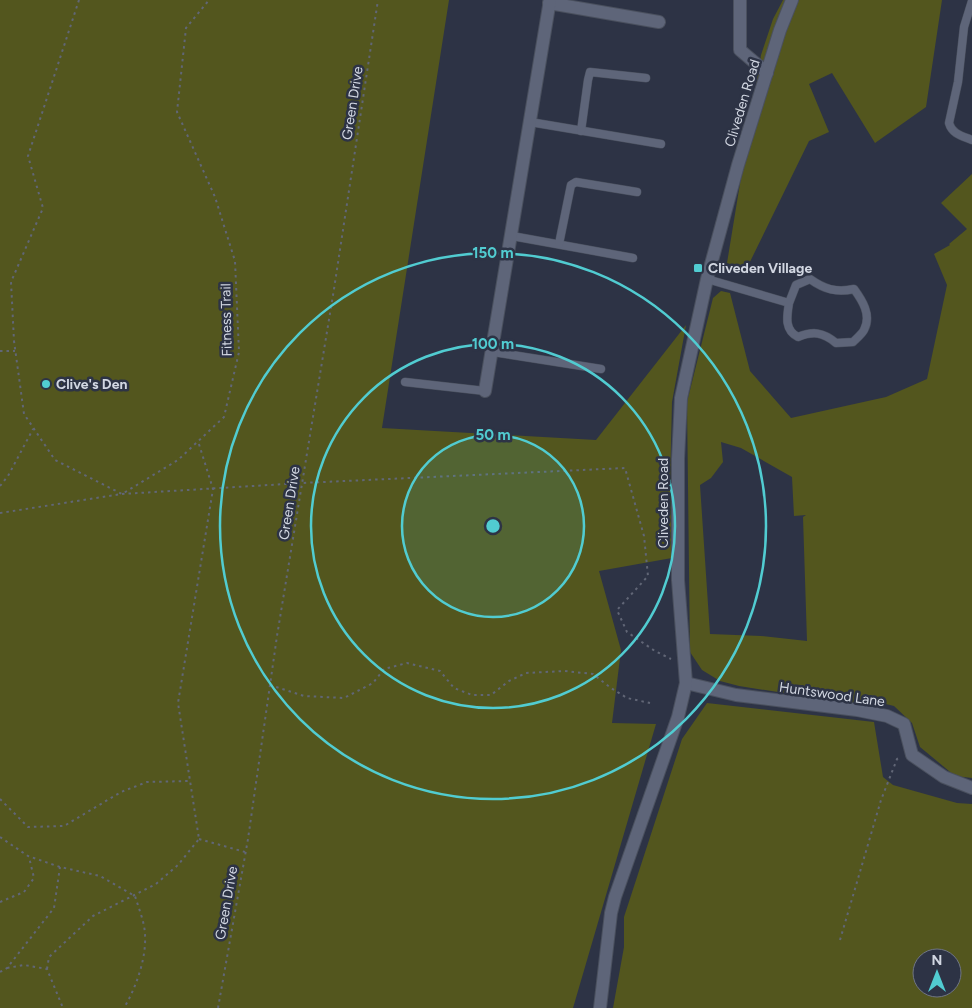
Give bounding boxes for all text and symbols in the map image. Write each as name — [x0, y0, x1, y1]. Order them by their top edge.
street label: Cliveden Road — [721, 57, 764, 149]
street label: Green Drive — [338, 65, 367, 141]
text: 150 m — [472, 244, 514, 262]
place label: Cliveden Village — [708, 260, 812, 277]
marker: Cliveden Village — [692, 262, 704, 274]
street label: Fitness Trail — [217, 283, 236, 357]
text: 100 m — [472, 335, 514, 353]
place label: Clive's Den — [56, 376, 127, 393]
marker: Clive's Den — [40, 378, 52, 390]
text: 50 m — [475, 426, 511, 444]
street label: Cliveden Road — [655, 458, 672, 548]
street label: Green Drive — [275, 465, 304, 541]
centre of rings — [484, 517, 502, 535]
street label: Huntswood Lane — [778, 679, 886, 710]
street label: Green Drive — [212, 865, 241, 941]
north arrow — [912, 948, 962, 998]
text: N — [932, 952, 942, 969]

